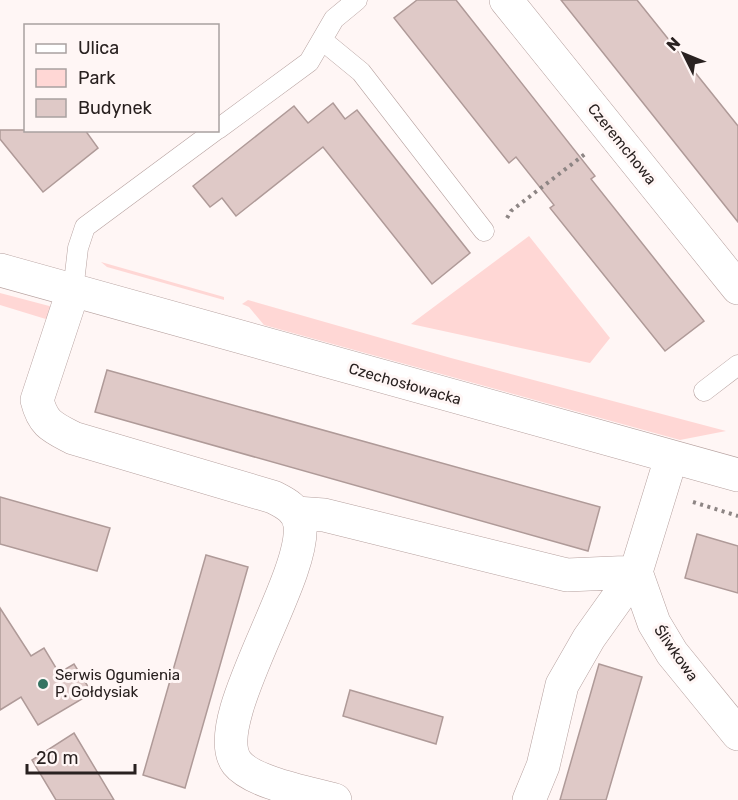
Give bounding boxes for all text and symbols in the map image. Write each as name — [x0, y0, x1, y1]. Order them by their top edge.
legend — [24, 24, 219, 132]
north arrow — [654, 24, 714, 84]
text: N — [663, 33, 684, 55]
text: Ulica — [78, 37, 119, 59]
text: Park — [78, 67, 116, 89]
text: Budynek — [78, 97, 152, 119]
street label: Czeremchowa — [584, 100, 660, 188]
street label: Czechosłowacka — [347, 359, 463, 409]
street label: Śliwkowa — [650, 621, 702, 685]
place label: Serwis Ogumienia P. Gołdysiak — [55, 666, 180, 701]
marker: Serwis Ogumienia P. Gołdysiak — [36, 677, 50, 691]
scale bar — [27, 737, 135, 775]
text: 20 m — [36, 747, 78, 769]

